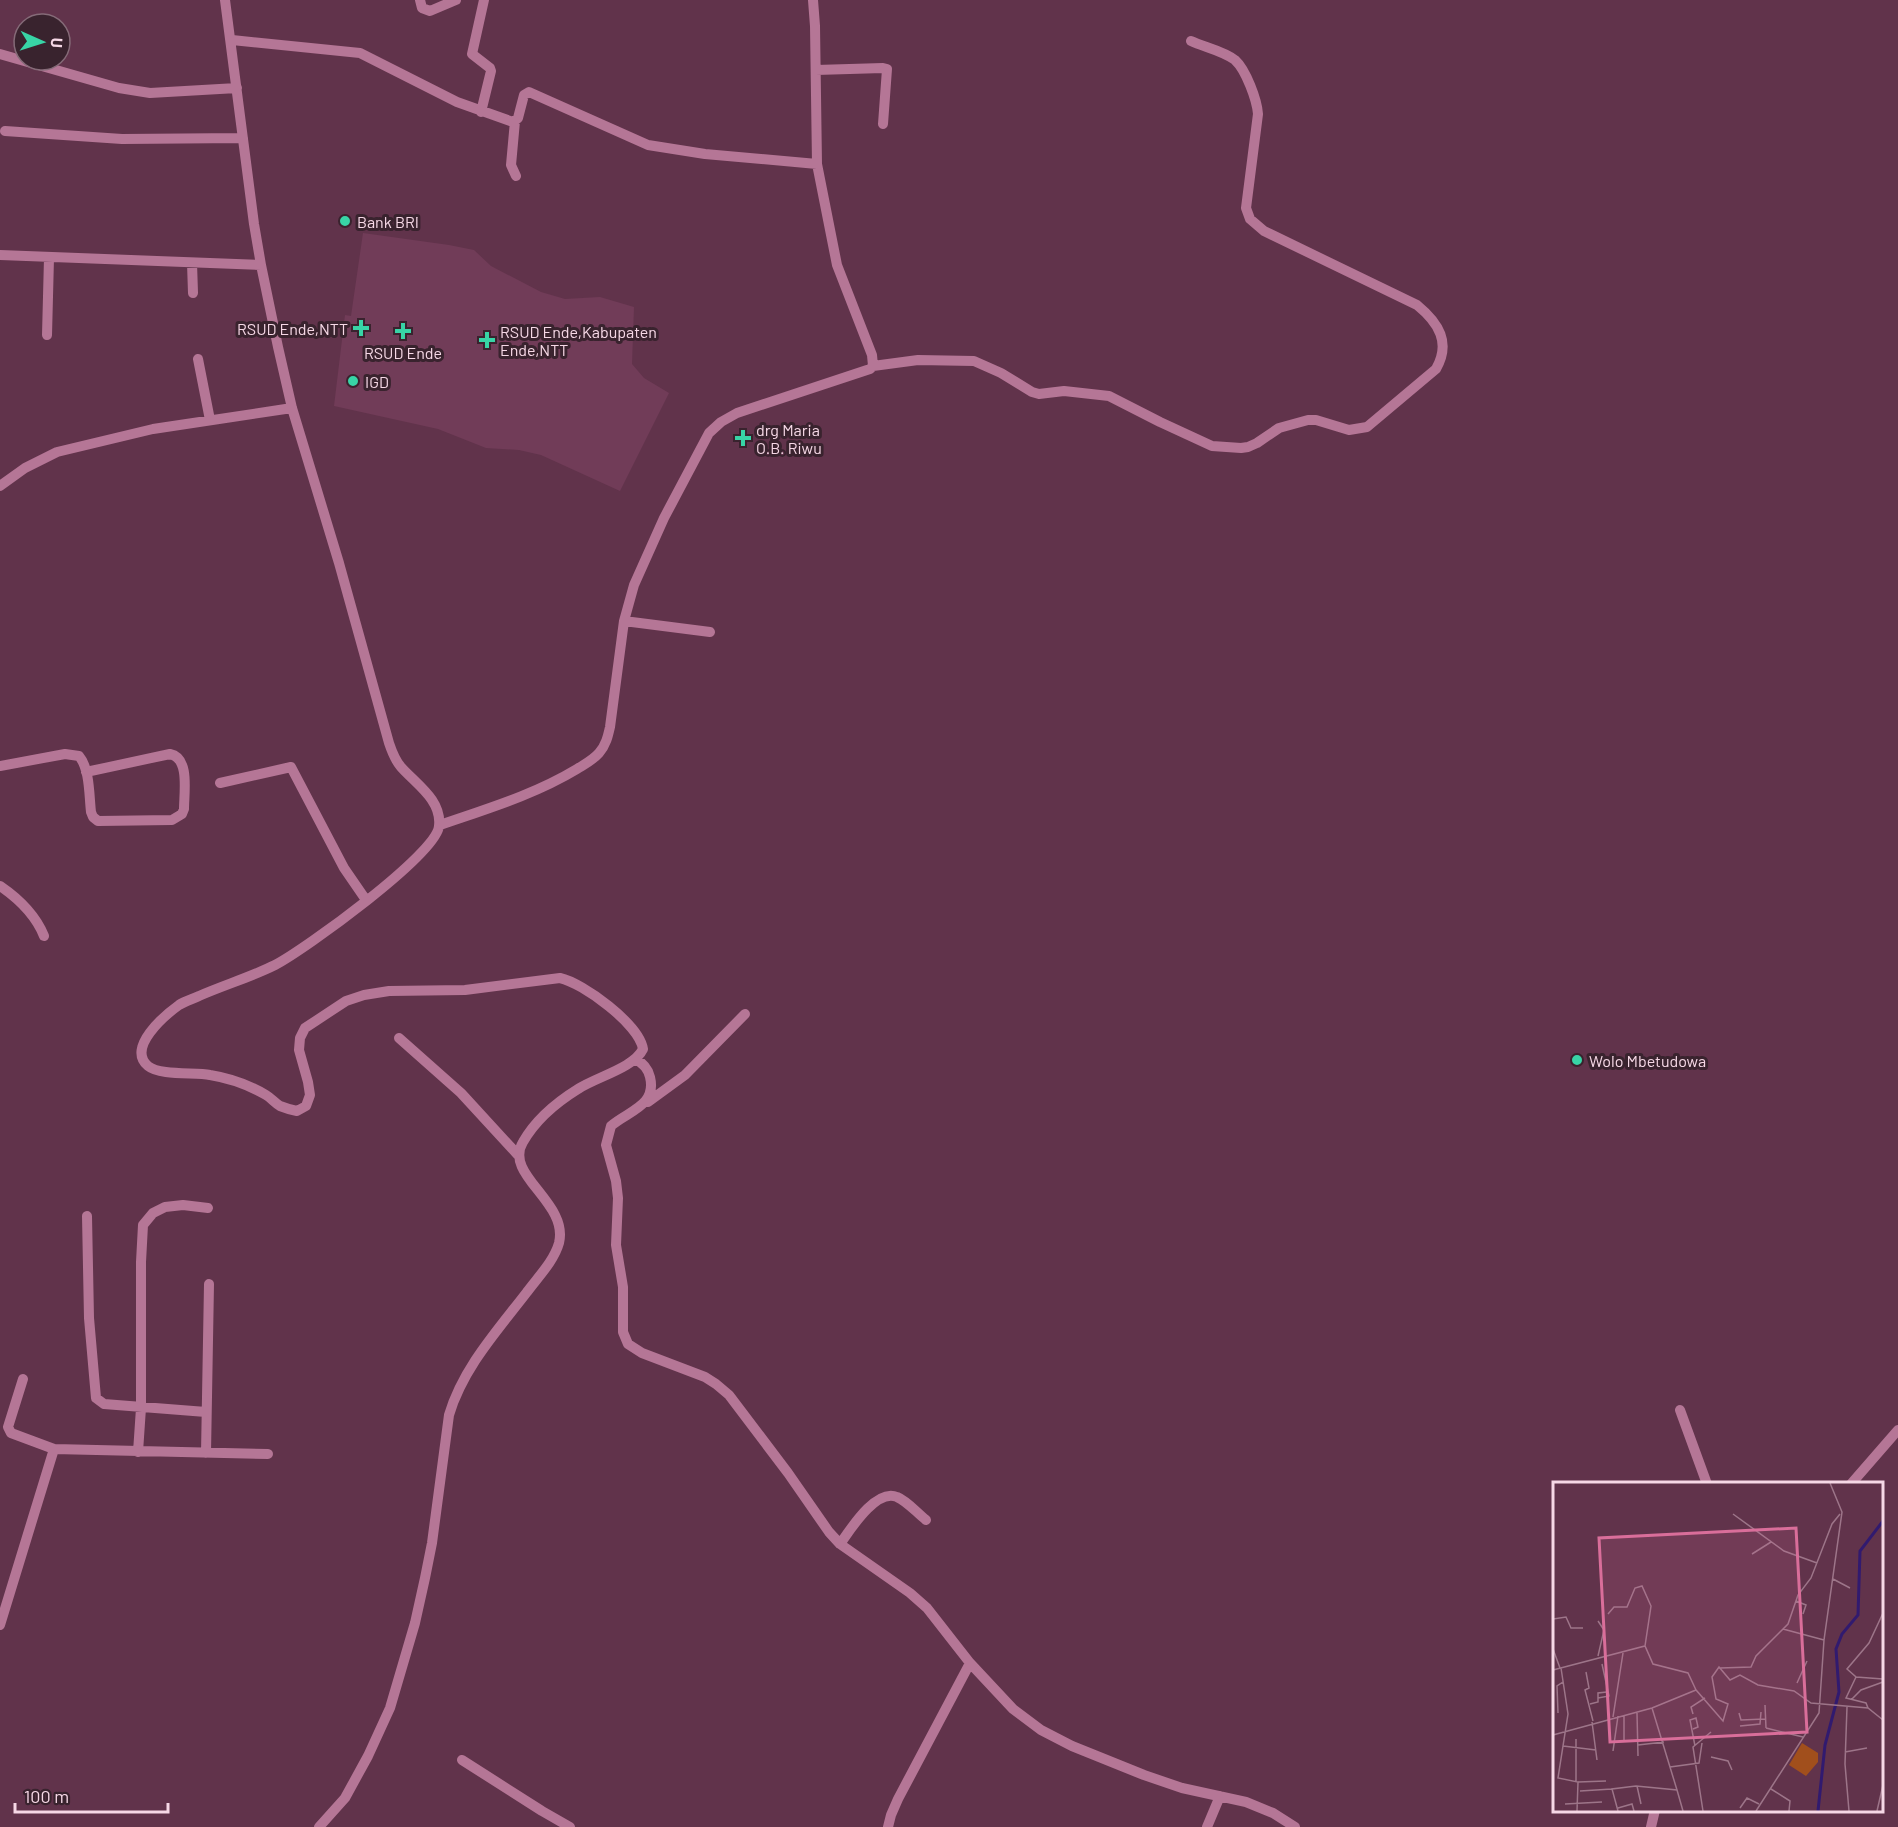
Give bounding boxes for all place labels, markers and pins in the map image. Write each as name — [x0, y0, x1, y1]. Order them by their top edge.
place label: Bank BRI — [357, 212, 419, 231]
marker: Bank BRI — [338, 214, 352, 228]
place label: RSUD Ende,NTT — [237, 319, 348, 338]
marker: RSUD Ende,NTT — [352, 319, 370, 337]
marker: RSUD Ende — [394, 322, 412, 340]
place label: RSUD Ende,Kabupaten Ende,NTT — [500, 322, 657, 359]
marker: RSUD Ende,Kabupaten Ende,NTT — [478, 331, 496, 349]
place label: RSUD Ende — [364, 343, 442, 362]
place label: IGD — [365, 372, 389, 391]
marker: IGD — [346, 374, 360, 388]
place label: drg Maria O.B. Riwu — [756, 420, 822, 457]
marker: drg Maria O.B. Riwu — [734, 429, 752, 447]
place label: Wolo Mbetudowa — [1589, 1051, 1706, 1070]
marker: Wolo Mbetudowa — [1570, 1053, 1584, 1067]

